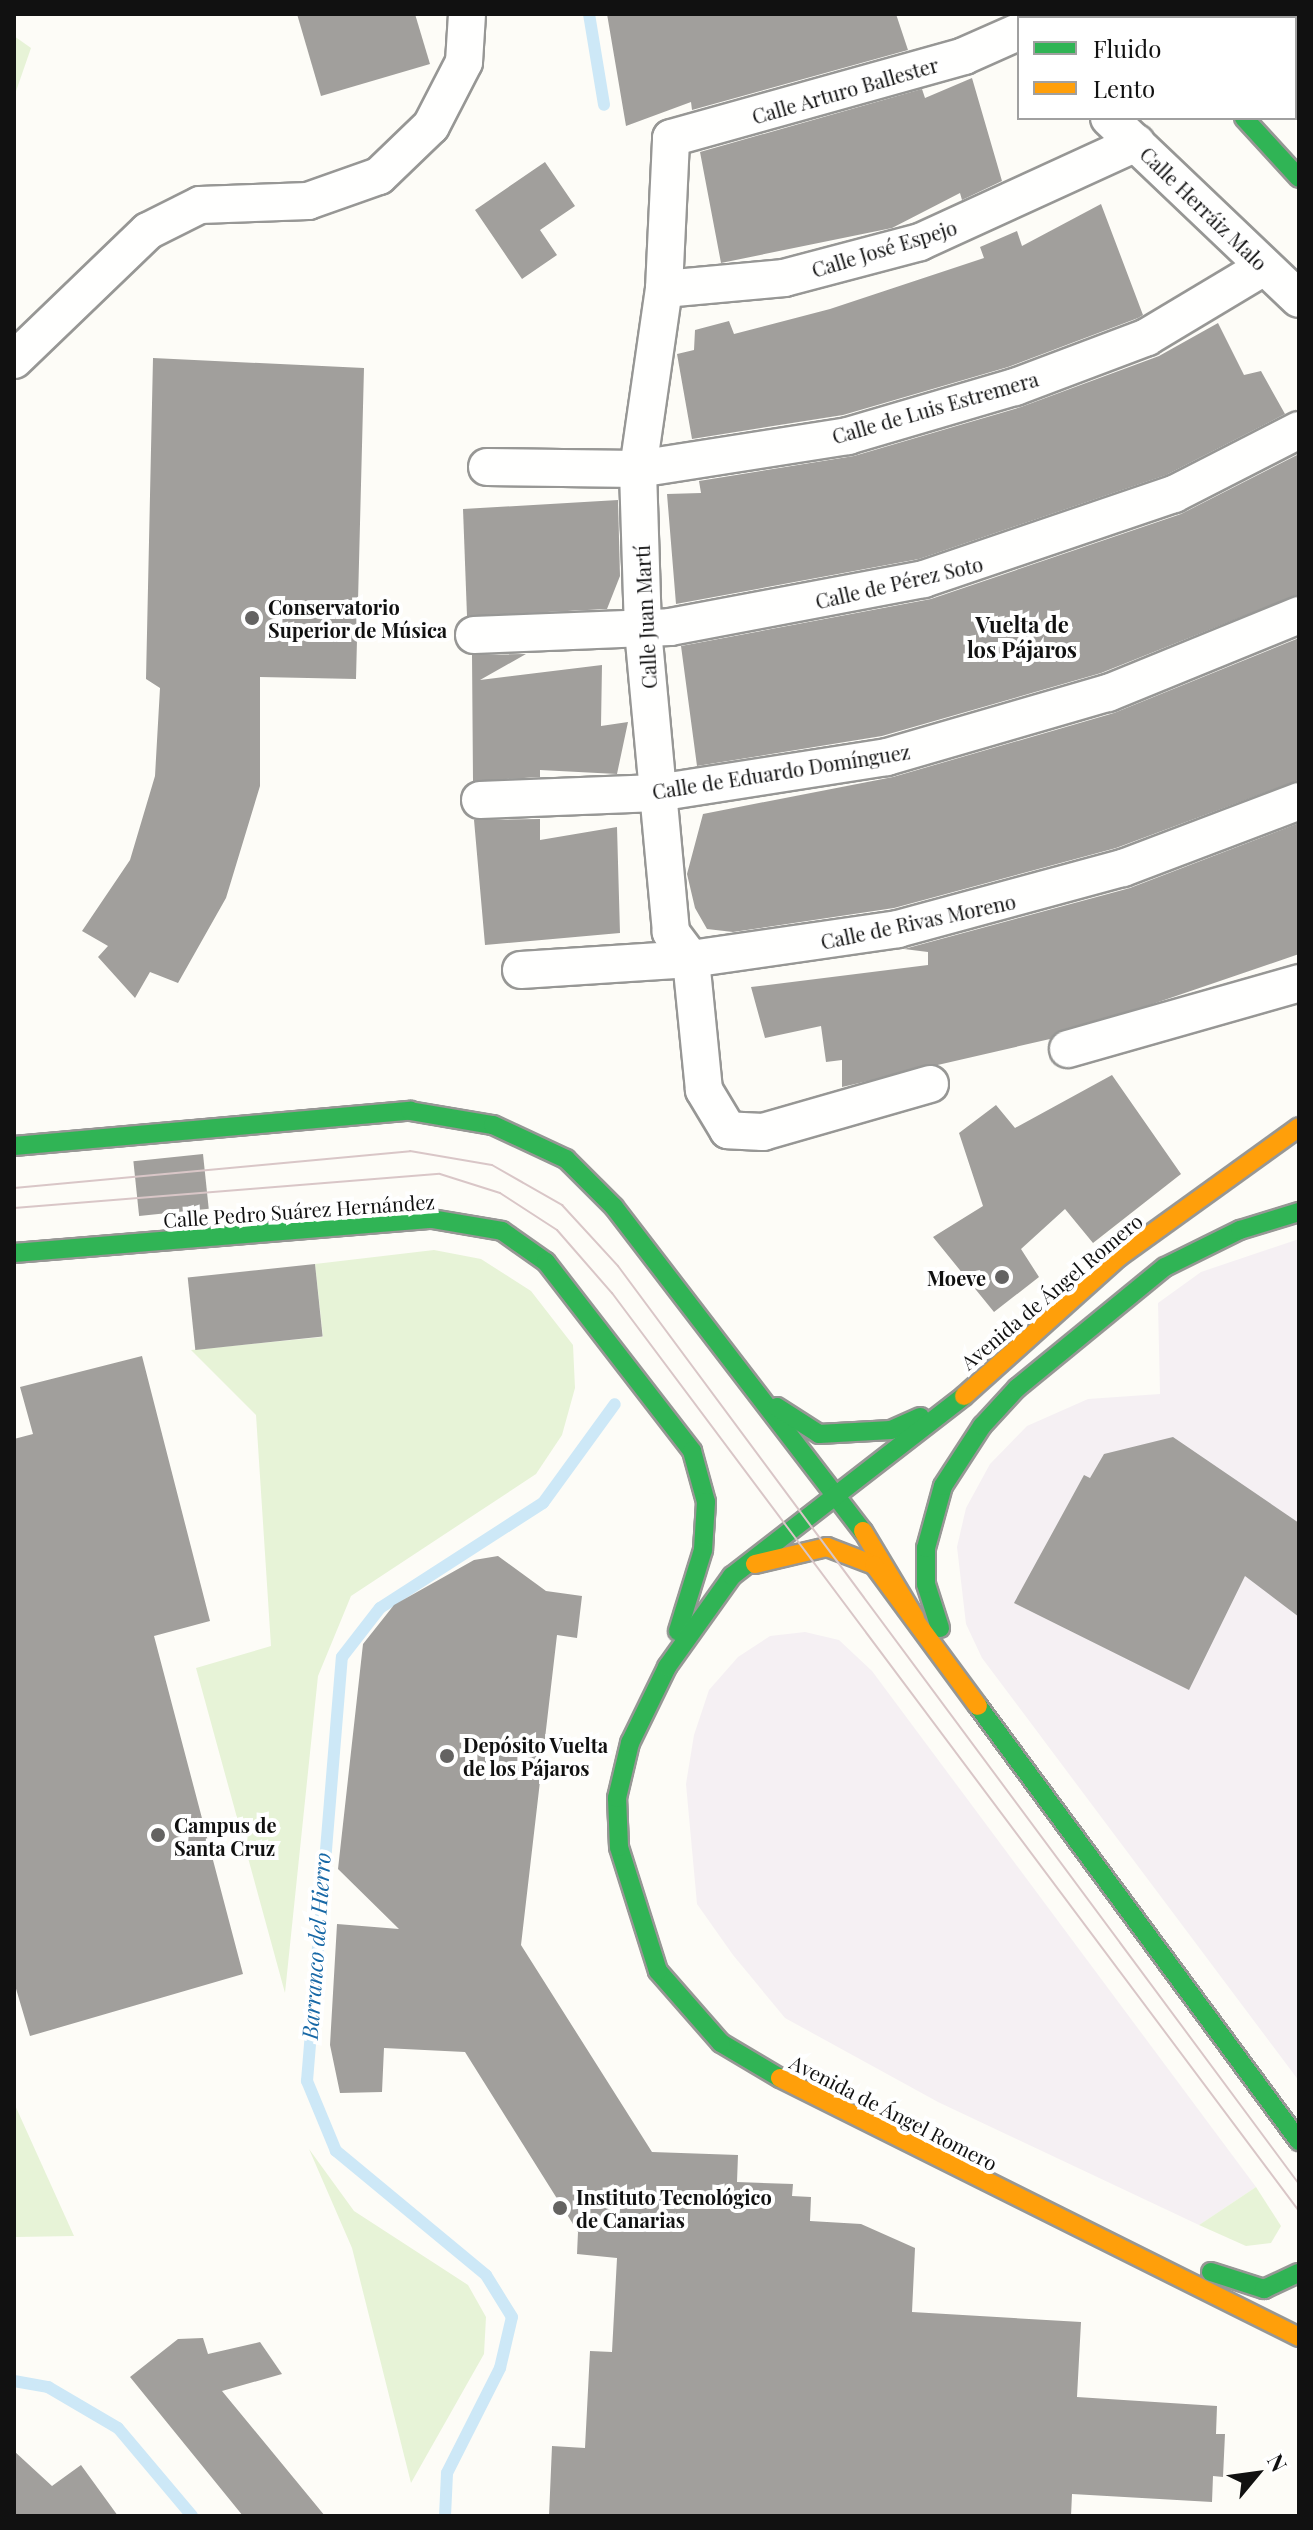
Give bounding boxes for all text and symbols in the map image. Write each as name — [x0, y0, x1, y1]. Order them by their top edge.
legend — [1017, 16, 1297, 120]
text: Fluido — [1093, 32, 1161, 64]
street label: Calle Arturo Ballester — [749, 52, 941, 128]
text: Lento — [1093, 72, 1155, 104]
street label: Calle Herráiz Malo — [1136, 141, 1272, 275]
street label: Calle José Espejo — [809, 215, 959, 281]
street label: Calle de Luis Estremera — [829, 366, 1041, 448]
street label: Calle Juan Martí — [629, 545, 661, 689]
street label: Calle de Pérez Soto — [813, 551, 985, 613]
place label: Conservatorio Superior de Música — [268, 594, 448, 641]
marker: Conservatorio Superior de Música — [243, 609, 261, 627]
district label: Vuelta de los Pájaros — [967, 611, 1077, 662]
street label: Calle de Eduardo Domínguez — [650, 739, 912, 803]
street label: Calle de Rivas Moreno — [818, 889, 1018, 953]
street label: Calle Pedro Suárez Hernández — [162, 1189, 436, 1231]
street label: Avenida de Ángel Romero — [955, 1208, 1147, 1374]
place label: Moeve — [927, 1265, 986, 1289]
marker: Moeve — [993, 1268, 1011, 1286]
place label: Depósito Vuelta de los Pájaros — [463, 1732, 609, 1779]
marker: Depósito Vuelta de los Pájaros — [438, 1747, 456, 1765]
place label: Campus de Santa Cruz — [174, 1812, 277, 1859]
marker: Campus de Santa Cruz — [149, 1826, 167, 1844]
water label: Barranco del Hierro — [296, 1851, 336, 2041]
street label: Avenida de Ángel Romero — [786, 2049, 1002, 2175]
place label: Instituto Tecnológico de Canarias — [576, 2184, 772, 2231]
marker: Instituto Tecnológico de Canarias — [551, 2199, 569, 2217]
north arrow — [1217, 2434, 1297, 2514]
text: N — [1261, 2448, 1295, 2477]

